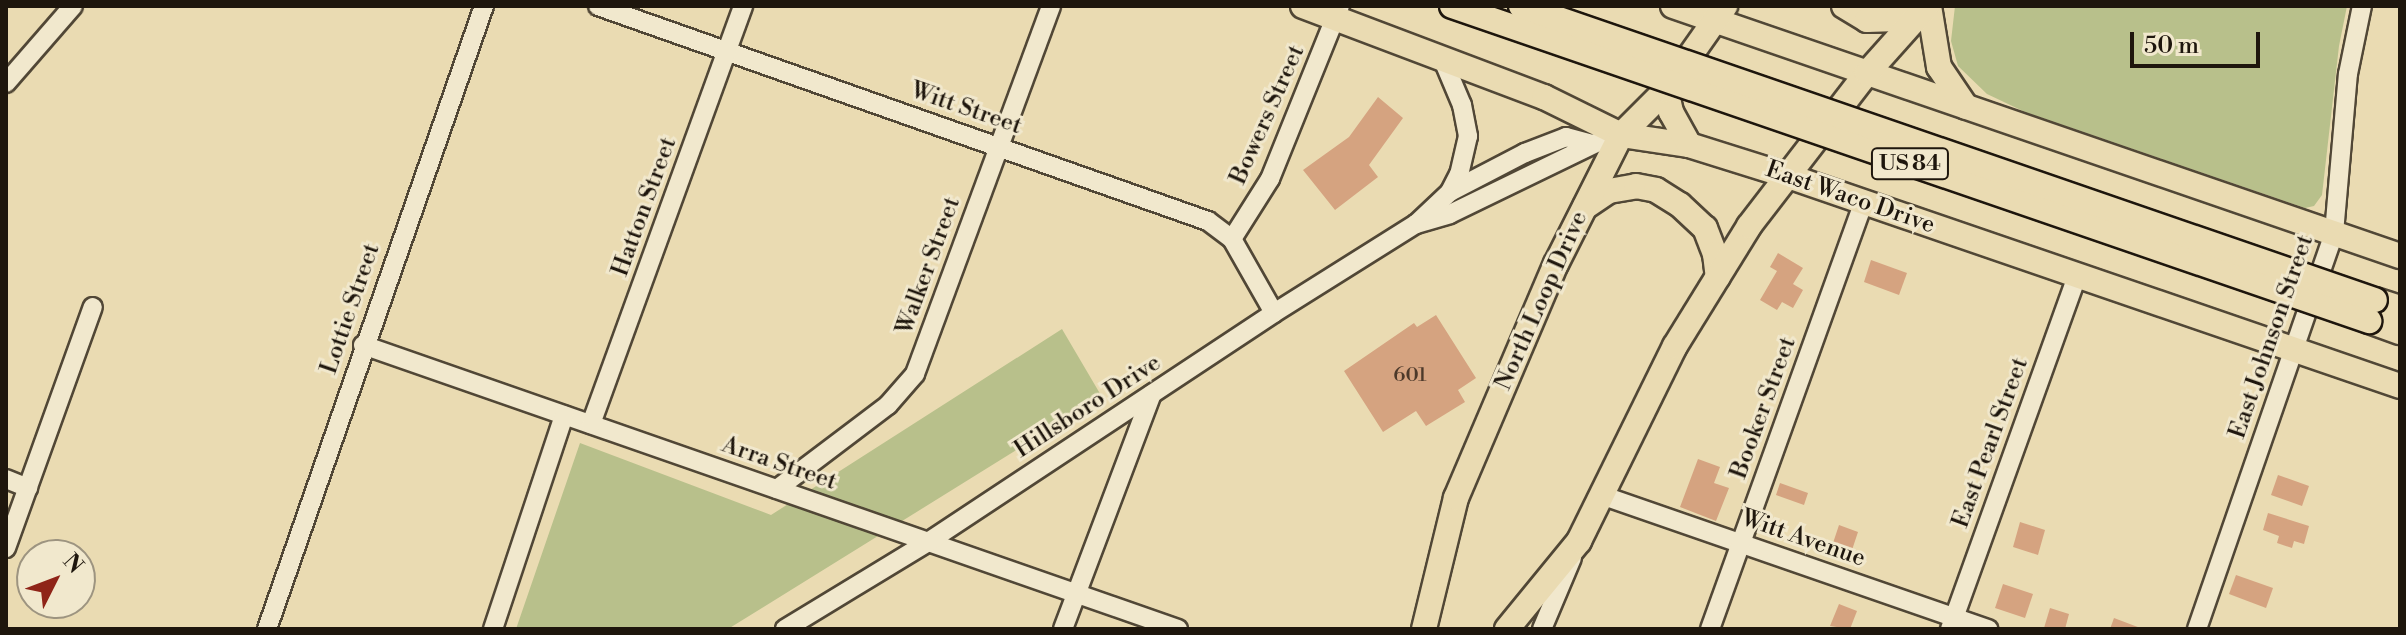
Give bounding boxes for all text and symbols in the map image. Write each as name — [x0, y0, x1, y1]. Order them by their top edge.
scale bar — [2134, 16, 2264, 66]
text: 50 m — [2144, 31, 2199, 61]
street label: Bowers Street — [1224, 41, 1312, 189]
street label: Witt Street — [907, 77, 1025, 141]
street label: Hatton Street — [607, 133, 683, 281]
road number: US 84 — [1870, 146, 1950, 182]
street label: East Waco Drive — [1762, 156, 1938, 240]
street label: Walker Street — [891, 193, 967, 339]
street label: North Loop Drive — [1490, 207, 1594, 395]
street label: East Johnson Street — [2224, 231, 2320, 443]
street label: Lottie Street — [315, 240, 387, 378]
street label: Booker Street — [1725, 333, 1803, 483]
street label: Hillsboro Drive — [1009, 349, 1167, 465]
street label: East Pearl Street — [1947, 354, 2035, 532]
house number: 601 — [1393, 363, 1427, 387]
street label: Arra Street — [718, 431, 840, 497]
street label: Witt Avenue — [1737, 504, 1869, 574]
north arrow — [16, 539, 96, 619]
text: N — [57, 548, 89, 579]

